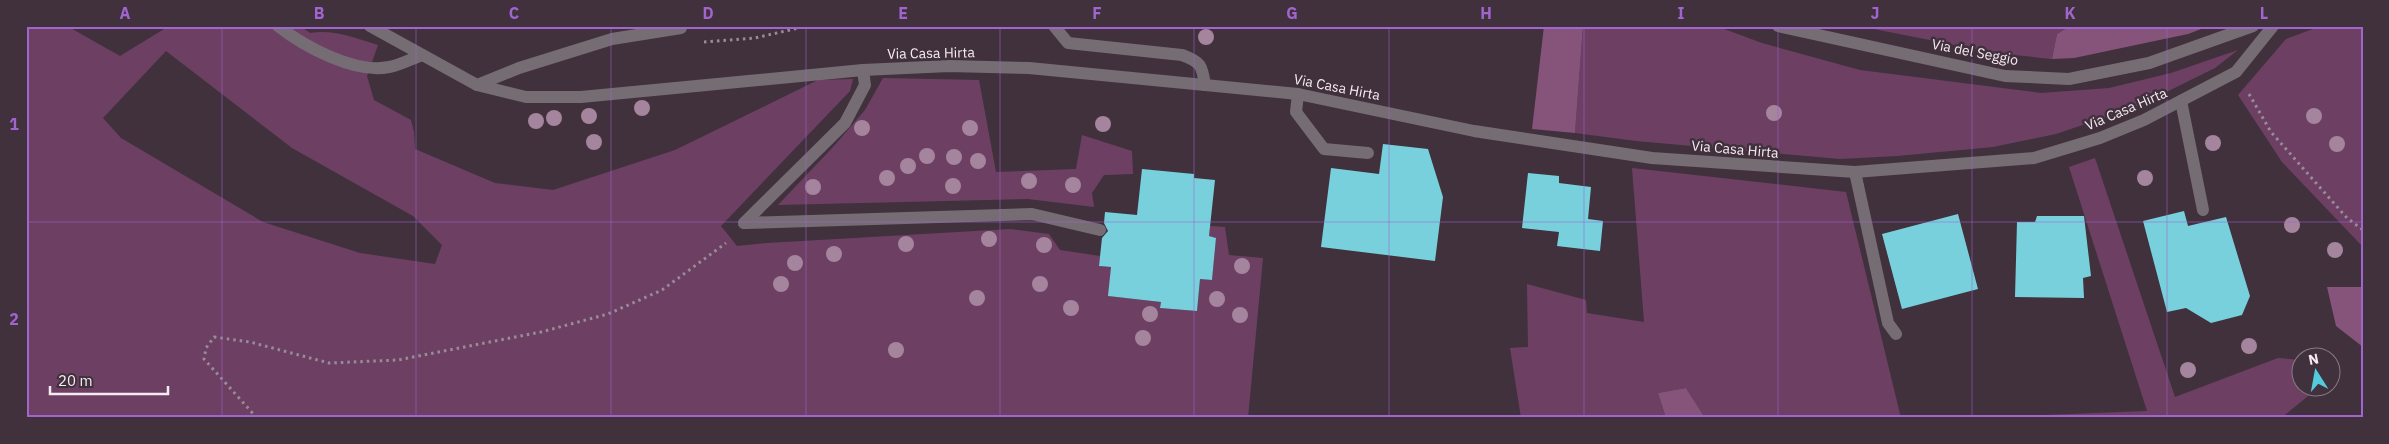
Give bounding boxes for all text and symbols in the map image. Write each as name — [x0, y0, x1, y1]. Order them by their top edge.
text: A — [120, 3, 131, 23]
text: B — [314, 3, 325, 23]
text: C — [509, 3, 519, 23]
text: D — [702, 3, 714, 23]
text: E — [898, 3, 908, 23]
text: F — [1092, 3, 1102, 23]
text: G — [1286, 3, 1298, 23]
text: H — [1480, 3, 1492, 23]
text: I — [1678, 3, 1685, 23]
text: J — [1871, 3, 1879, 23]
text: K — [2064, 3, 2076, 23]
text: L — [2260, 3, 2268, 23]
street label: Via del Seggio — [1930, 35, 2020, 69]
street label: Via Casa Hirta — [887, 43, 975, 63]
street label: Via Casa Hirta — [1292, 70, 1382, 104]
street label: Via Casa Hirta — [2082, 83, 2170, 134]
text: 1 — [9, 114, 19, 134]
street label: Via Casa Hirta — [1691, 136, 1780, 162]
text: 2 — [9, 309, 19, 329]
north arrow — [2292, 346, 2342, 396]
text: N — [2307, 349, 2320, 369]
scale bar — [50, 364, 168, 396]
text: 20 m — [58, 371, 93, 390]

